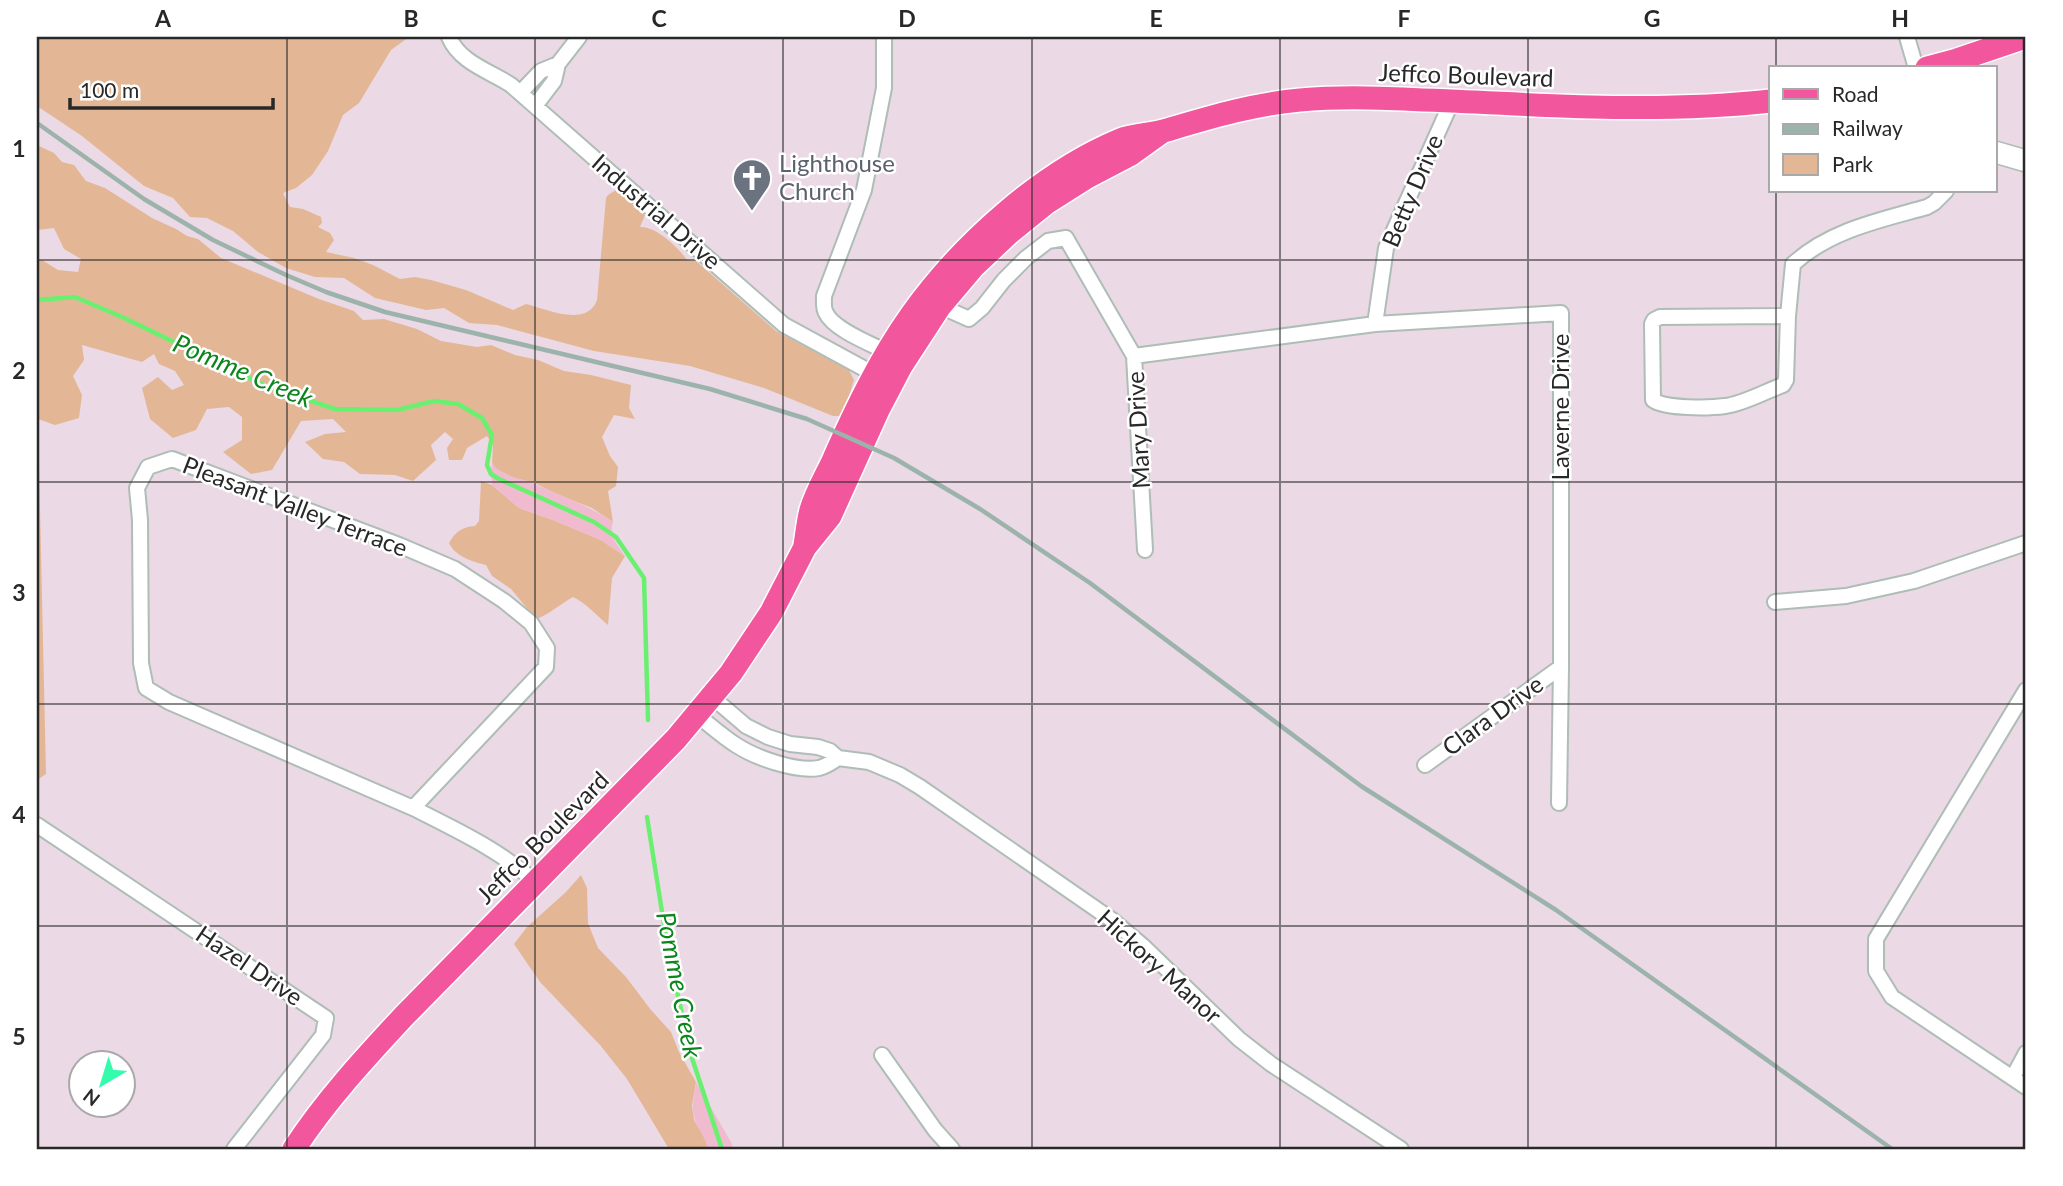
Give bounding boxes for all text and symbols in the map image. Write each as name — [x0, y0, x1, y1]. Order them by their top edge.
text: A — [154, 4, 172, 32]
text: B — [403, 4, 419, 32]
text: C — [651, 4, 667, 32]
text: D — [898, 4, 916, 32]
text: E — [1149, 4, 1163, 32]
text: F — [1397, 4, 1411, 32]
text: G — [1644, 4, 1660, 32]
text: H — [1891, 4, 1909, 32]
street label: Jeffco Boulevard — [1378, 57, 1554, 92]
scale bar — [70, 66, 273, 110]
legend — [1769, 66, 1996, 192]
text: 100 m — [80, 77, 139, 102]
text: Road — [1832, 81, 1879, 106]
text: Railway — [1832, 115, 1903, 140]
street label: Betty Drive — [1375, 130, 1448, 251]
text: 1 — [12, 134, 26, 162]
street label: Industrial Drive — [587, 147, 727, 275]
place label: Lighthouse Church — [779, 148, 895, 205]
text: Park — [1832, 151, 1873, 176]
church icon: Lighthouse Church — [731, 157, 773, 212]
water label: Pomme Creek — [169, 326, 319, 414]
street label: Laverne Drive — [1545, 334, 1574, 480]
text: 2 — [12, 356, 26, 384]
street label: Mary Drive — [1120, 371, 1155, 490]
street label: Pleasant Valley Terrace — [179, 449, 412, 562]
text: 3 — [12, 578, 26, 606]
street label: Clara Drive — [1436, 669, 1548, 761]
street label: Jeffco Boulevard — [470, 765, 614, 909]
text: 4 — [12, 800, 26, 828]
street label: Hickory Manor — [1092, 903, 1228, 1029]
water label: Pomme Creek — [650, 909, 710, 1061]
street label: Hazel Drive — [191, 919, 309, 1011]
text: 5 — [12, 1022, 26, 1050]
north arrow — [66, 1050, 136, 1120]
text: N — [78, 1084, 104, 1111]

